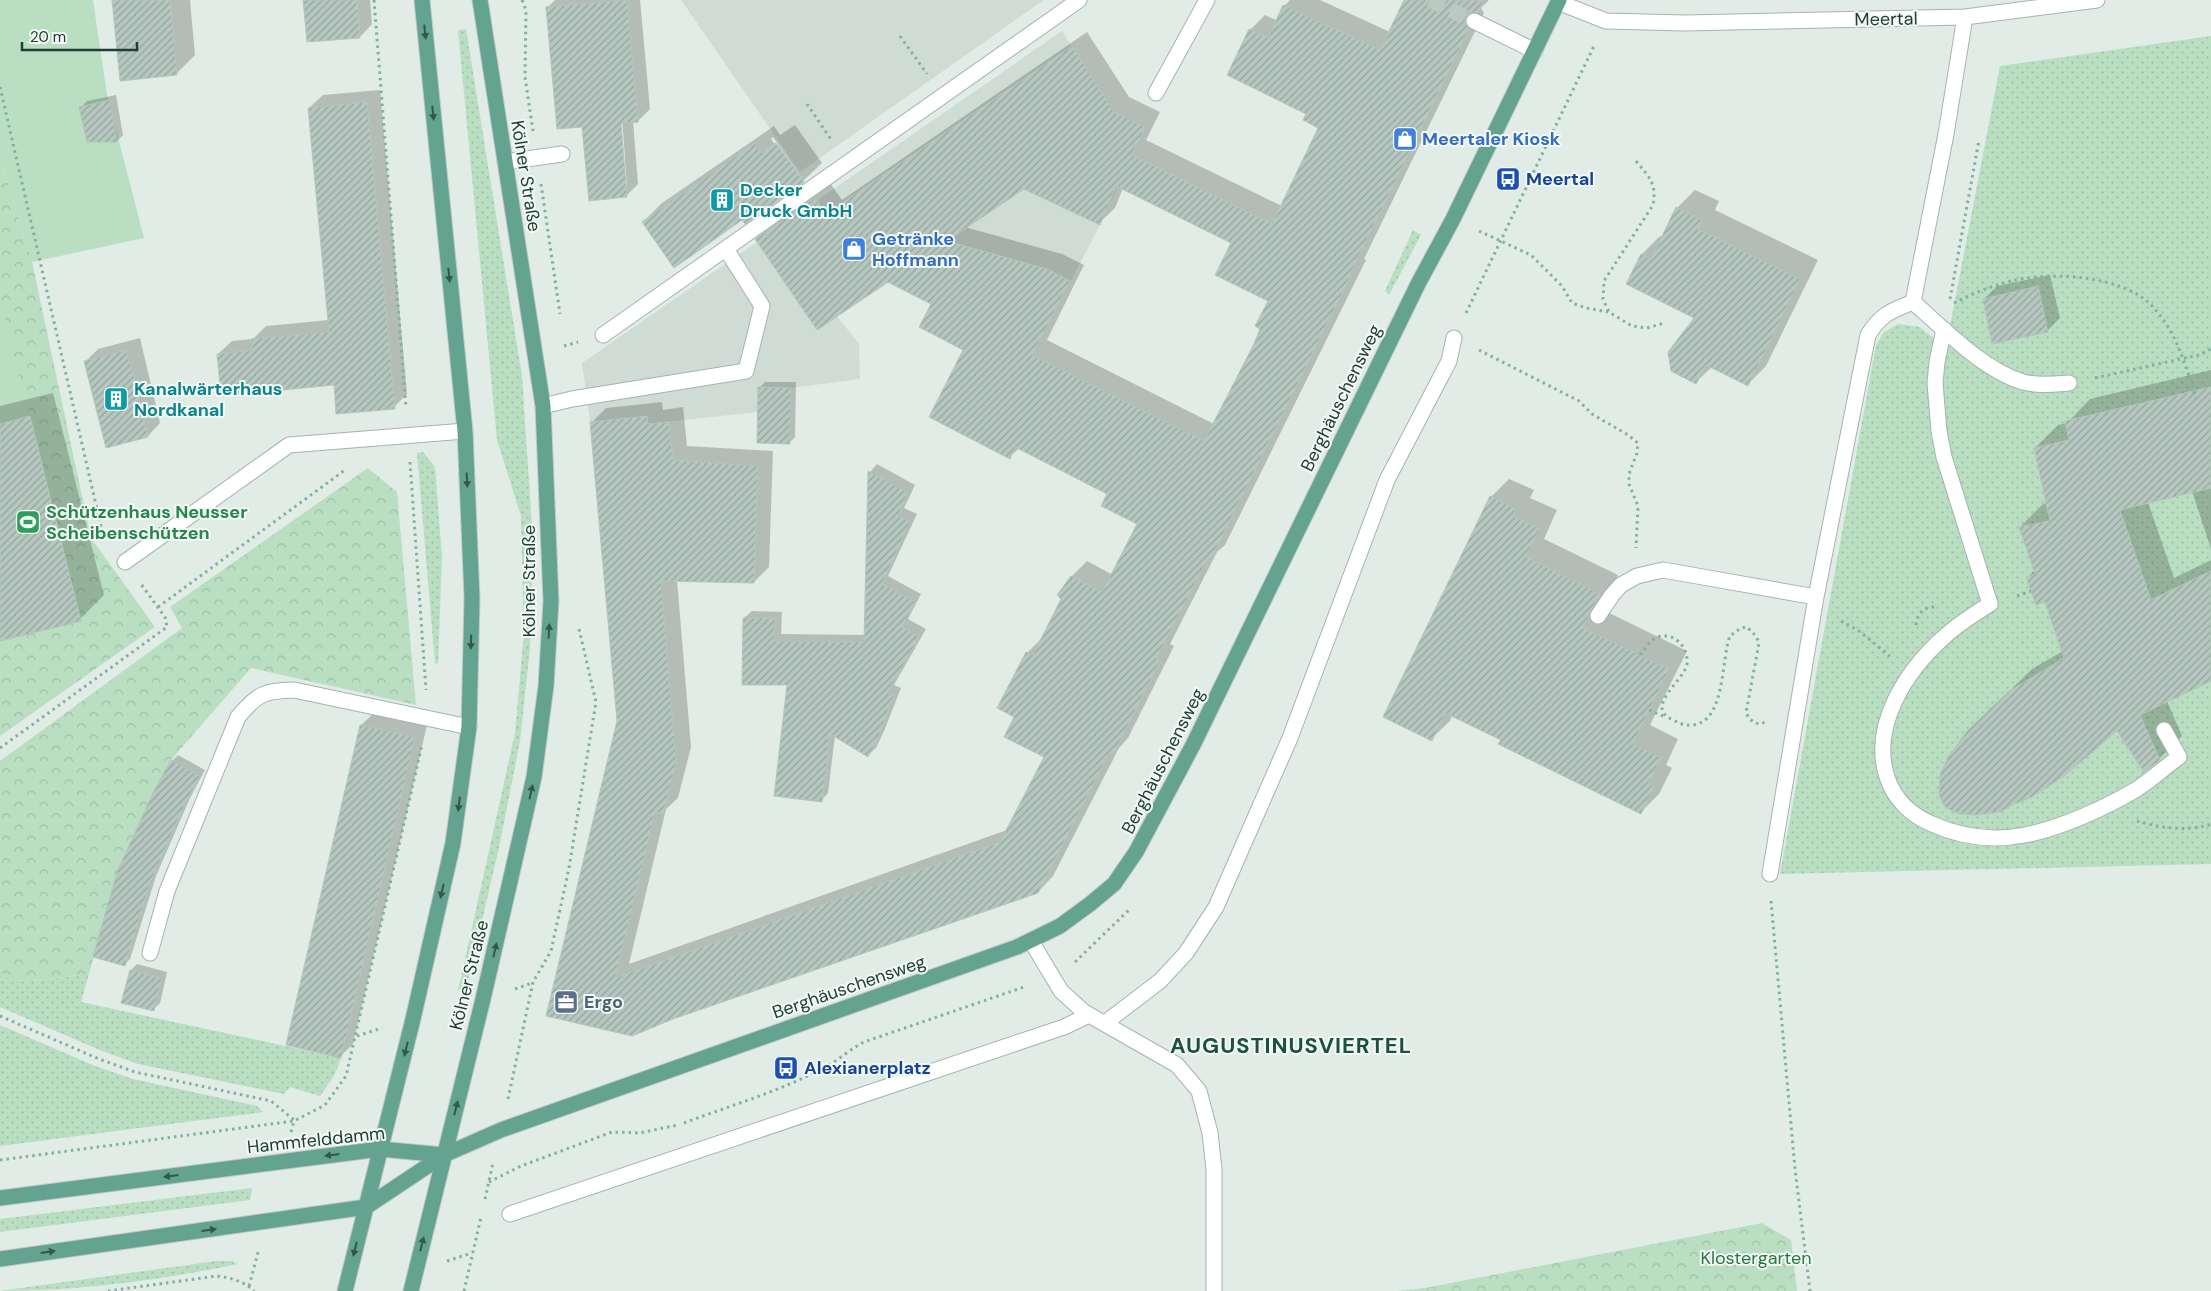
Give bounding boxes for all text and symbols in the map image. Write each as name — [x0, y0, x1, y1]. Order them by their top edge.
street label: Meertal — [1854, 6, 1918, 32]
scale bar — [22, 20, 138, 52]
one-way arrow — [421, 25, 429, 41]
text: 20 m — [30, 27, 66, 47]
one-way arrow — [429, 105, 437, 121]
street label: Kölner Straße — [505, 119, 547, 233]
shop icon: Meertaler Kiosk — [1392, 126, 1418, 152]
place label: Meertaler Kiosk — [1422, 127, 1561, 151]
bus stop icon: Meertal — [1495, 166, 1521, 192]
place label: Meertal — [1526, 167, 1594, 191]
place label: Decker Druck GmbH — [740, 178, 852, 223]
building icon: Decker Druck GmbH — [709, 187, 735, 213]
place label: Getränke Hoffmann — [872, 227, 959, 272]
shop icon: Getränke Hoffmann — [841, 236, 867, 262]
one-way arrow — [445, 267, 453, 283]
street label: Berghäuschensweg — [1295, 321, 1387, 475]
place label: Kanalwärterhaus Nordkanal — [134, 377, 282, 422]
building icon: Kanalwärterhaus Nordkanal — [103, 386, 129, 412]
one-way arrow — [463, 472, 471, 488]
place label: Schützenhaus Neusser Scheibenschützen — [46, 500, 248, 545]
sports icon: Schützenhaus Neusser Scheibenschützen — [15, 509, 41, 535]
street label: Kölner Straße — [517, 525, 541, 637]
one-way arrow — [545, 622, 553, 638]
one-way arrow — [467, 634, 475, 650]
street label: Berghäuschensweg — [1116, 684, 1210, 838]
one-way arrow — [527, 784, 535, 799]
one-way arrow — [454, 796, 462, 812]
one-way arrow — [438, 883, 446, 898]
street label: Kölner Straße — [444, 918, 494, 1032]
one-way arrow — [491, 943, 499, 958]
street label: Berghäuschensweg — [769, 950, 929, 1024]
office icon: Ergo — [553, 989, 579, 1015]
place label: Ergo — [584, 990, 623, 1014]
district label: AUGUSTINUSVIERTEL — [1170, 1031, 1412, 1060]
one-way arrow — [401, 1042, 409, 1057]
bus stop icon: Alexianerplatz — [773, 1055, 799, 1081]
place label: Alexianerplatz — [804, 1056, 931, 1080]
one-way arrow — [452, 1101, 460, 1116]
street label: Hammfelddamm — [246, 1121, 386, 1159]
one-way arrow — [324, 1152, 340, 1160]
one-way arrow — [163, 1172, 179, 1180]
one-way arrow — [202, 1226, 218, 1234]
one-way arrow — [418, 1236, 426, 1251]
one-way arrow — [351, 1242, 359, 1257]
park label: Klostergarten — [1700, 1246, 1812, 1270]
one-way arrow — [41, 1248, 57, 1256]

